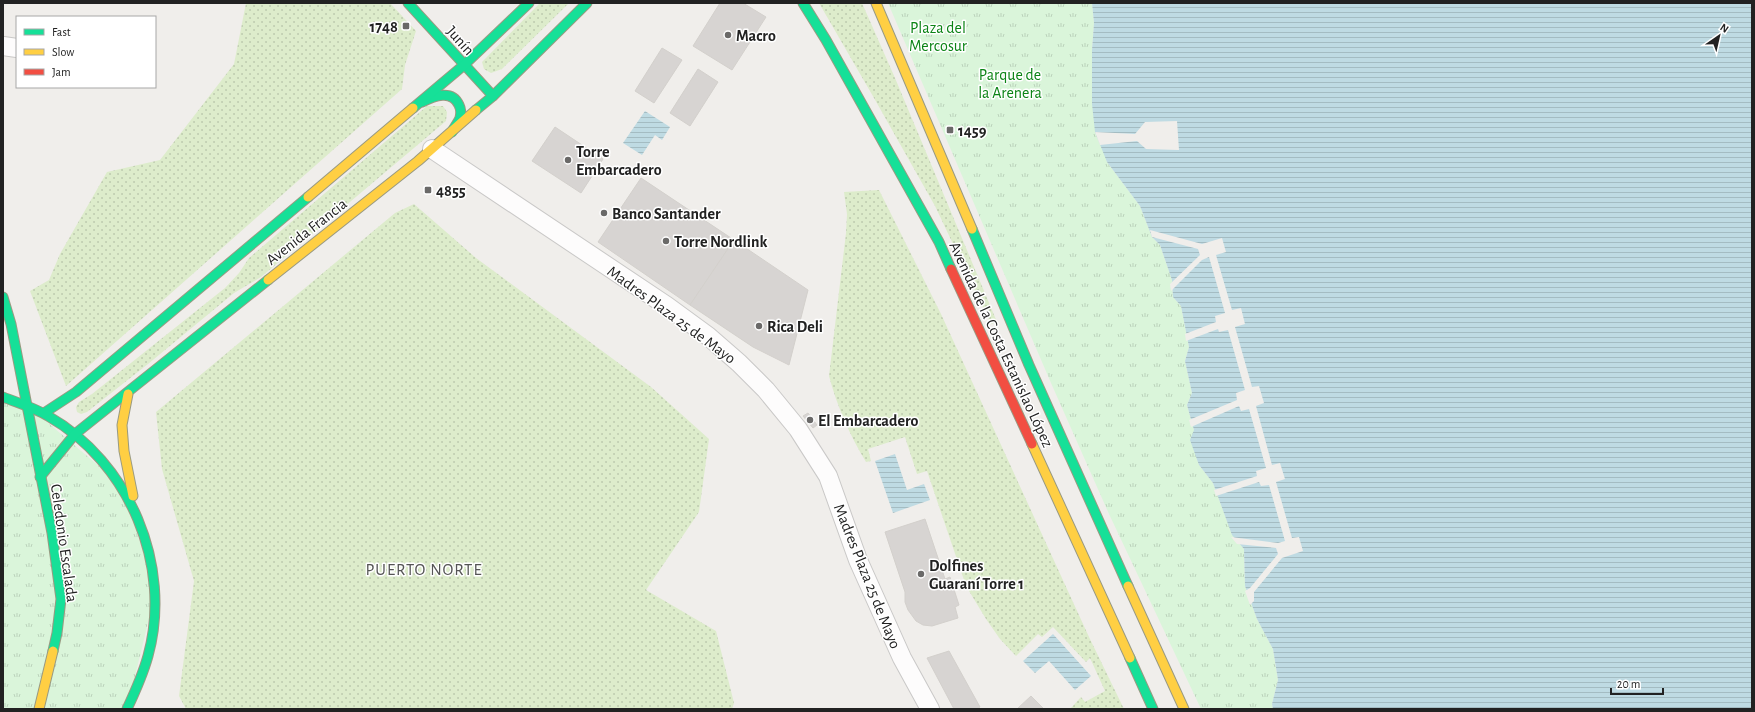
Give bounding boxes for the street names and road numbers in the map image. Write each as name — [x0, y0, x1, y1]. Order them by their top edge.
street label: Junín — [443, 23, 477, 58]
street label: Avenida Francia — [263, 195, 350, 268]
street label: Avenida de la Costa Estanislao López — [946, 239, 1056, 450]
street label: Madres Plaza 25 de Mayo — [604, 263, 739, 368]
street label: Celedonio Escalada — [48, 483, 80, 603]
street label: Madres Plaza 25 de Mayo — [830, 502, 903, 652]

